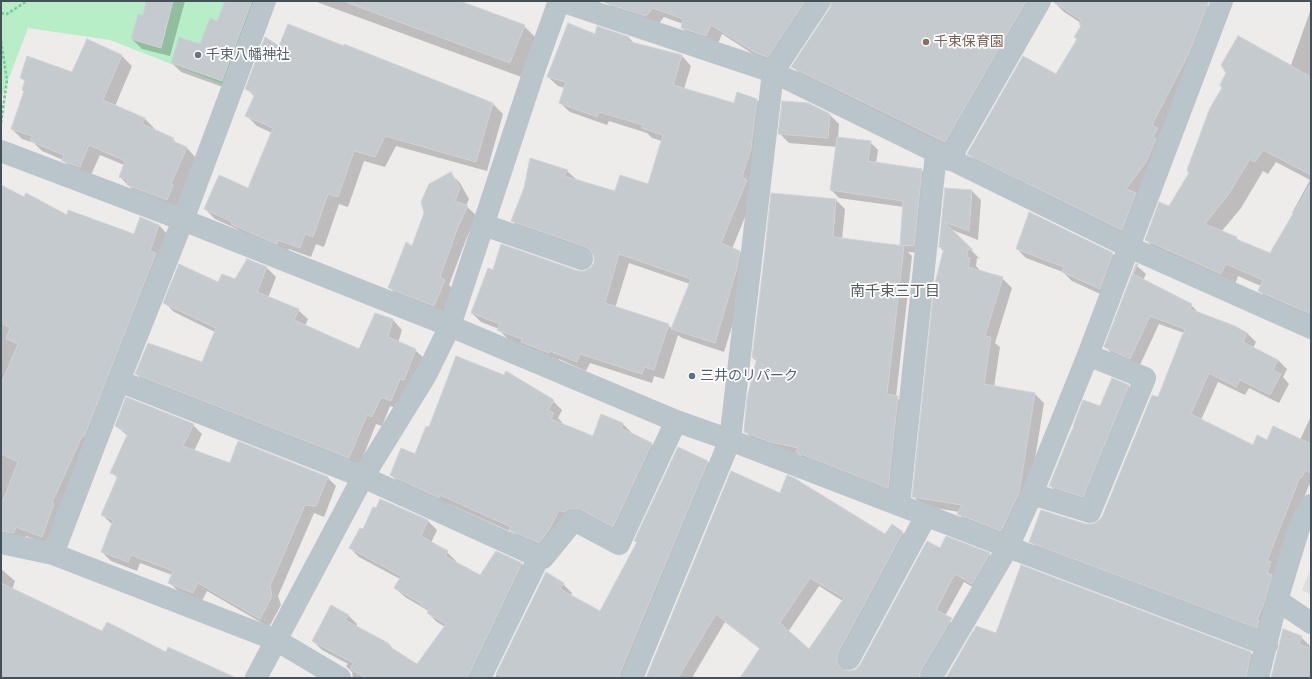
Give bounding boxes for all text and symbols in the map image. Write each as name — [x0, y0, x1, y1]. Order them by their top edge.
place label: 千束保育園 — [934, 34, 1004, 50]
marker: 千束保育園 — [921, 37, 931, 47]
place label: 千束八幡神社 — [206, 47, 290, 63]
marker: 千束八幡神社 — [193, 50, 203, 60]
district label: 南千束三丁目 — [850, 283, 940, 301]
place label: 三井のリパーク — [700, 368, 798, 384]
marker: 三井のリパーク — [687, 371, 697, 381]

